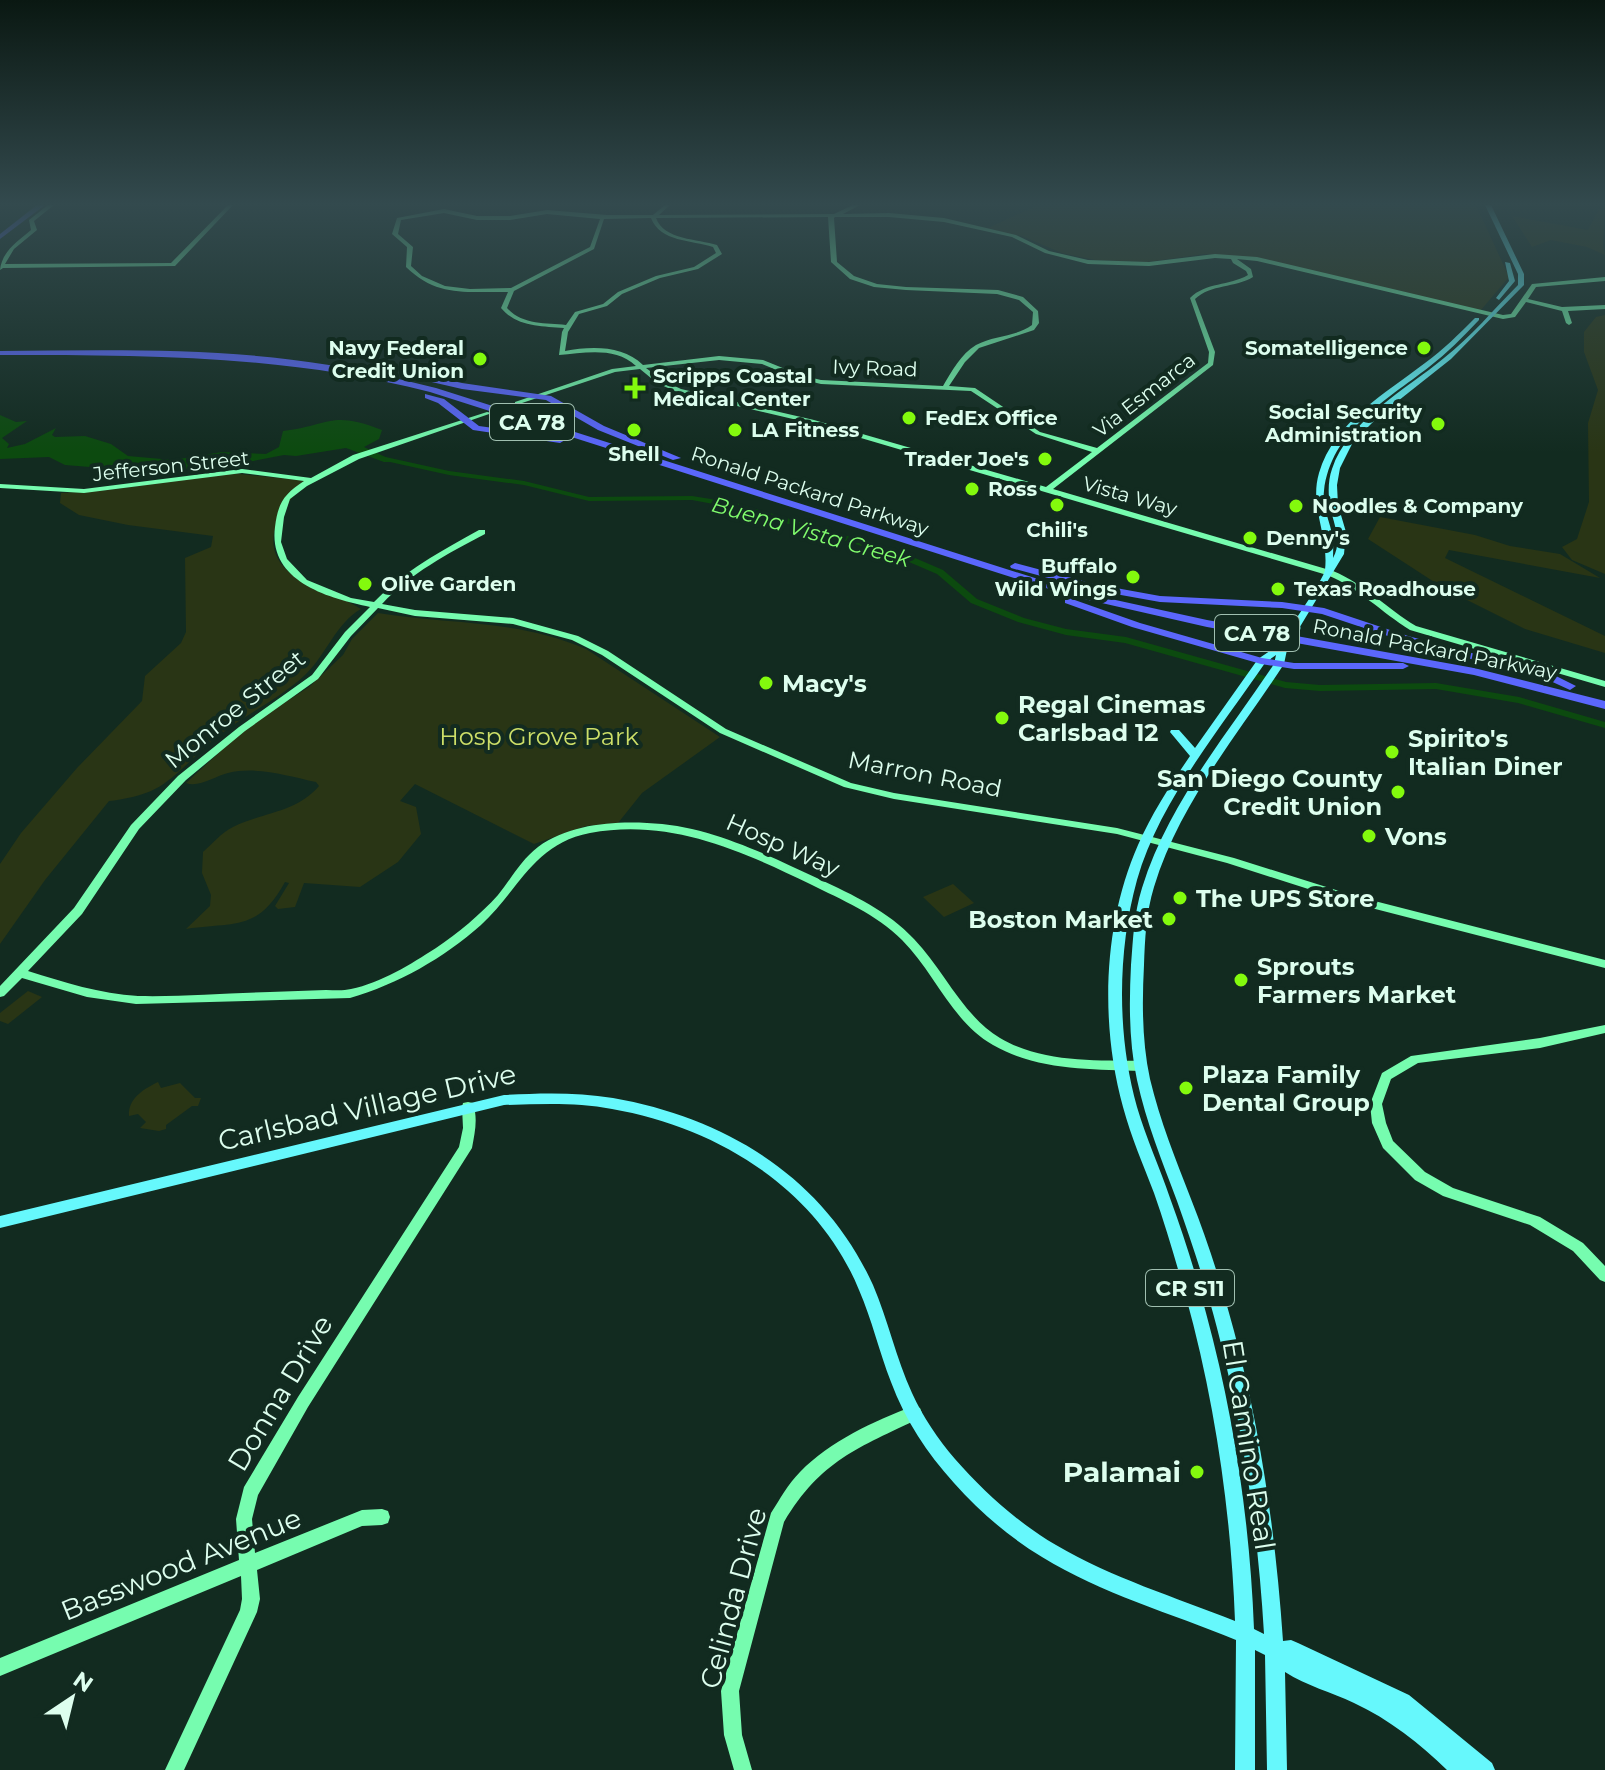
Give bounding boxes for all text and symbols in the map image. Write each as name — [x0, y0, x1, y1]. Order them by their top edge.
place label: Navy Federal Credit Union — [329, 336, 464, 383]
place label: Somatelligence — [1245, 336, 1408, 360]
marker: Somatelligence — [1415, 339, 1433, 357]
street label: Via Esmarca — [1088, 348, 1200, 442]
marker: Navy Federal Credit Union — [471, 350, 489, 368]
street label: Ivy Road — [832, 355, 918, 381]
place label: Scripps Coastal Medical Center — [653, 364, 813, 411]
marker: Scripps Coastal Medical Center — [624, 377, 646, 399]
place label: Social Security Administration — [1264, 400, 1423, 447]
road number: CA 78 — [490, 404, 574, 440]
place label: FedEx Office — [925, 406, 1058, 430]
marker: FedEx Office — [900, 409, 918, 427]
marker: Social Security Administration — [1429, 415, 1447, 433]
place label: LA Fitness — [751, 418, 860, 442]
marker: Shell — [625, 421, 643, 439]
marker: LA Fitness — [726, 421, 744, 439]
street label: Ronald Packard Parkway — [688, 441, 932, 541]
place label: Shell — [608, 442, 660, 466]
street label: Jefferson Street — [91, 446, 250, 486]
place label: Trader Joe's — [904, 447, 1029, 471]
marker: Trader Joe's — [1036, 450, 1054, 468]
street label: Vista Way — [1080, 471, 1180, 521]
place label: Ross — [988, 477, 1037, 501]
marker: Ross — [963, 480, 981, 498]
water label: Buena Vista Creek — [709, 491, 914, 573]
place label: Noodles & Company — [1312, 494, 1524, 518]
marker: Chili's — [1048, 496, 1066, 514]
marker: Noodles & Company — [1287, 497, 1305, 515]
place label: Chili's — [1026, 518, 1088, 542]
place label: Denny's — [1266, 526, 1350, 550]
marker: Denny's — [1241, 529, 1259, 547]
place label: Buffalo Wild Wings — [995, 554, 1117, 601]
marker: Buffalo Wild Wings — [1124, 568, 1142, 586]
place label: Olive Garden — [381, 572, 516, 596]
marker: Olive Garden — [356, 575, 374, 593]
place label: Texas Roadhouse — [1294, 577, 1476, 601]
marker: Texas Roadhouse — [1269, 580, 1287, 598]
street label: Ronald Packard Parkway — [1311, 614, 1559, 684]
road number: CA 78 — [1215, 615, 1299, 651]
street label: Monroe Street — [159, 643, 311, 774]
place label: Macy's — [782, 669, 867, 698]
marker: Macy's — [757, 674, 775, 692]
place label: Regal Cinemas Carlsbad 12 — [1018, 690, 1206, 747]
marker: Regal Cinemas Carlsbad 12 — [993, 709, 1011, 727]
park label: Hosp Grove Park — [439, 722, 639, 751]
place label: Spirito's Italian Diner — [1408, 724, 1563, 781]
marker: Spirito's Italian Diner — [1383, 743, 1401, 761]
street label: Marron Road — [846, 745, 1004, 803]
place label: San Diego County Credit Union — [1157, 764, 1383, 821]
marker: San Diego County Credit Union — [1389, 783, 1407, 801]
street label: Hosp Way — [722, 807, 844, 883]
place label: Vons — [1384, 822, 1447, 851]
marker: Vons — [1360, 827, 1378, 845]
place label: The UPS Store — [1196, 884, 1374, 913]
marker: The UPS Store — [1171, 889, 1189, 907]
place label: Boston Market — [968, 905, 1154, 934]
marker: Boston Market — [1160, 910, 1178, 928]
place label: Sprouts Farmers Market — [1257, 952, 1457, 1009]
marker: Sprouts Farmers Market — [1232, 971, 1250, 989]
street label: Carlsbad Village Drive — [215, 1056, 519, 1158]
place label: Plaza Family Dental Group — [1202, 1060, 1370, 1117]
marker: Plaza Family Dental Group — [1177, 1079, 1195, 1097]
road number: CR S11 — [1146, 1270, 1234, 1306]
street label: Donna Drive — [220, 1309, 340, 1477]
street label: El Camino Real — [1216, 1338, 1282, 1552]
place label: Palamai — [1063, 1455, 1181, 1489]
marker: Palamai — [1188, 1463, 1206, 1481]
street label: Basswood Avenue — [56, 1500, 306, 1628]
street label: Celinda Drive — [692, 1504, 774, 1692]
north arrow — [32, 1658, 112, 1738]
text: N — [68, 1666, 98, 1698]

